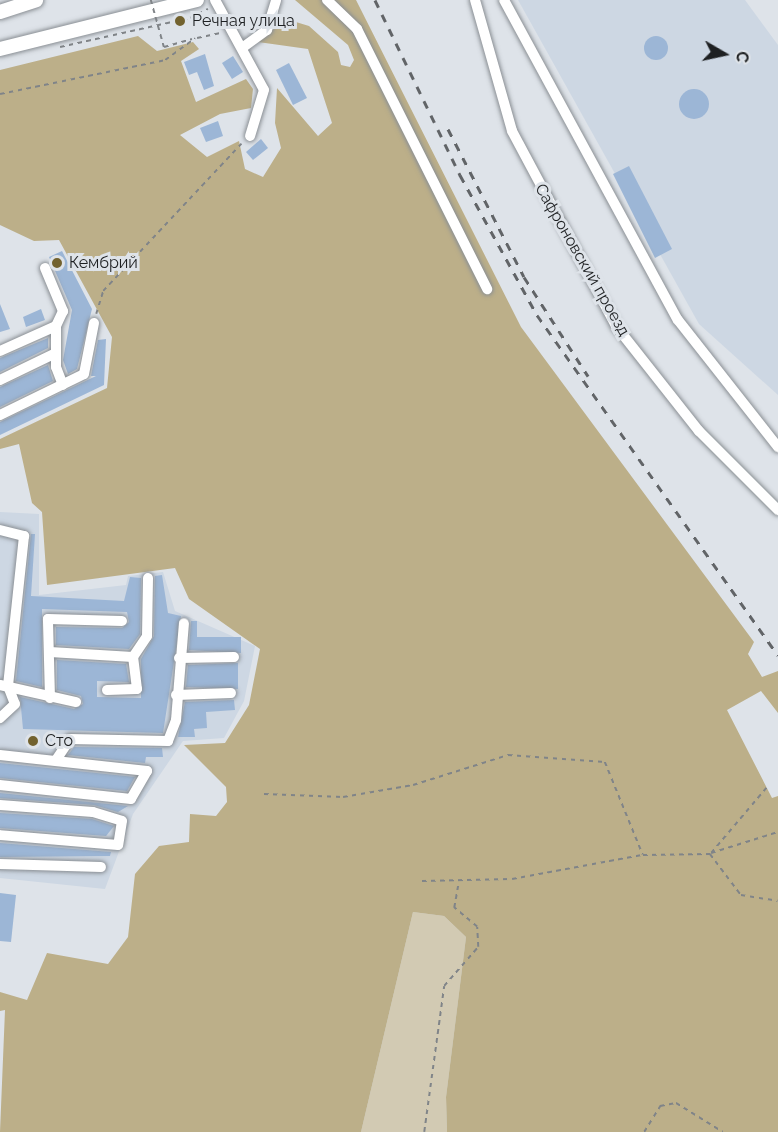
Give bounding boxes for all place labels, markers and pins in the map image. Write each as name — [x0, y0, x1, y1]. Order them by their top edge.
place label: Речная улица — [192, 11, 295, 31]
marker: Речная улица — [173, 14, 187, 28]
place label: Кембрий — [69, 253, 138, 273]
marker: Кембрий — [50, 256, 64, 270]
place label: Сто — [45, 731, 73, 751]
marker: Сто — [26, 734, 40, 748]

